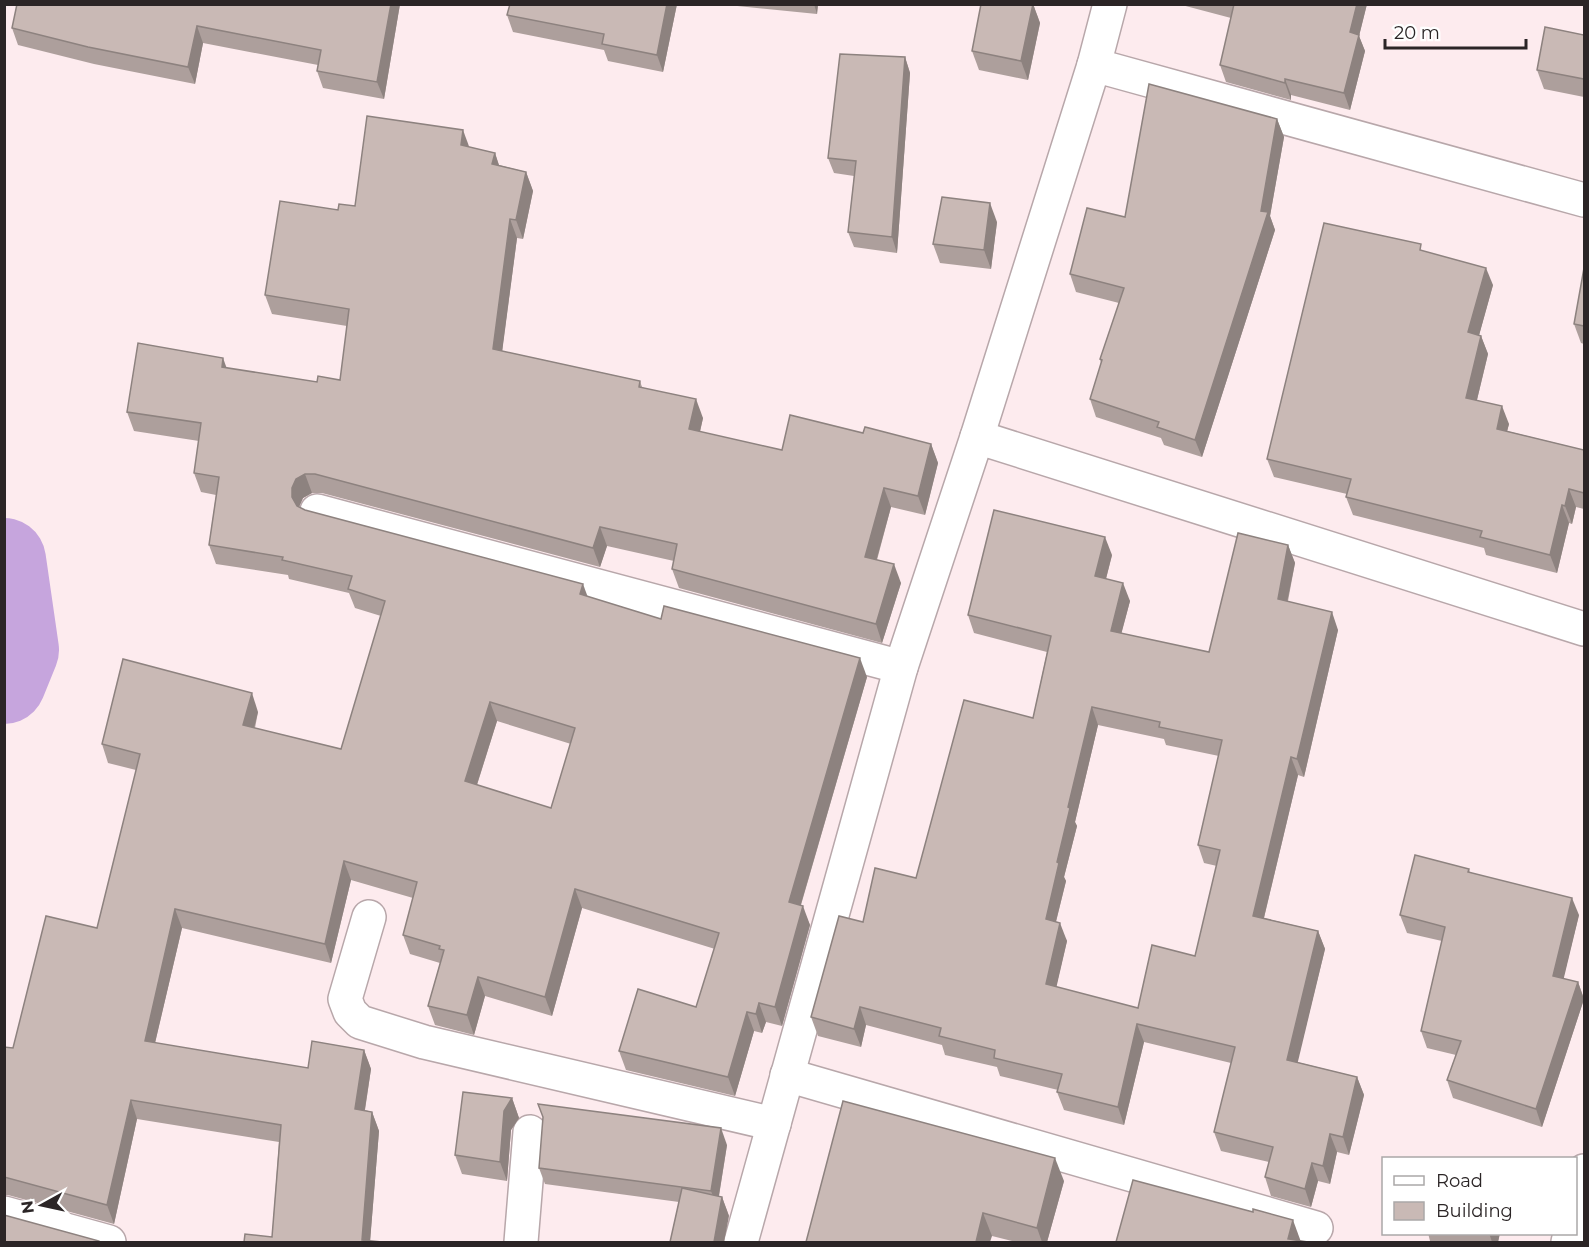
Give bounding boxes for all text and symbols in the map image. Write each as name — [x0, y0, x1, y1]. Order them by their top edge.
scale bar — [1385, 12, 1526, 50]
text: 20 m — [1394, 22, 1440, 44]
legend — [1382, 1157, 1577, 1235]
text: Road — [1436, 1170, 1483, 1192]
north arrow — [12, 1175, 72, 1235]
text: N — [17, 1199, 38, 1215]
text: Building — [1436, 1200, 1513, 1222]

